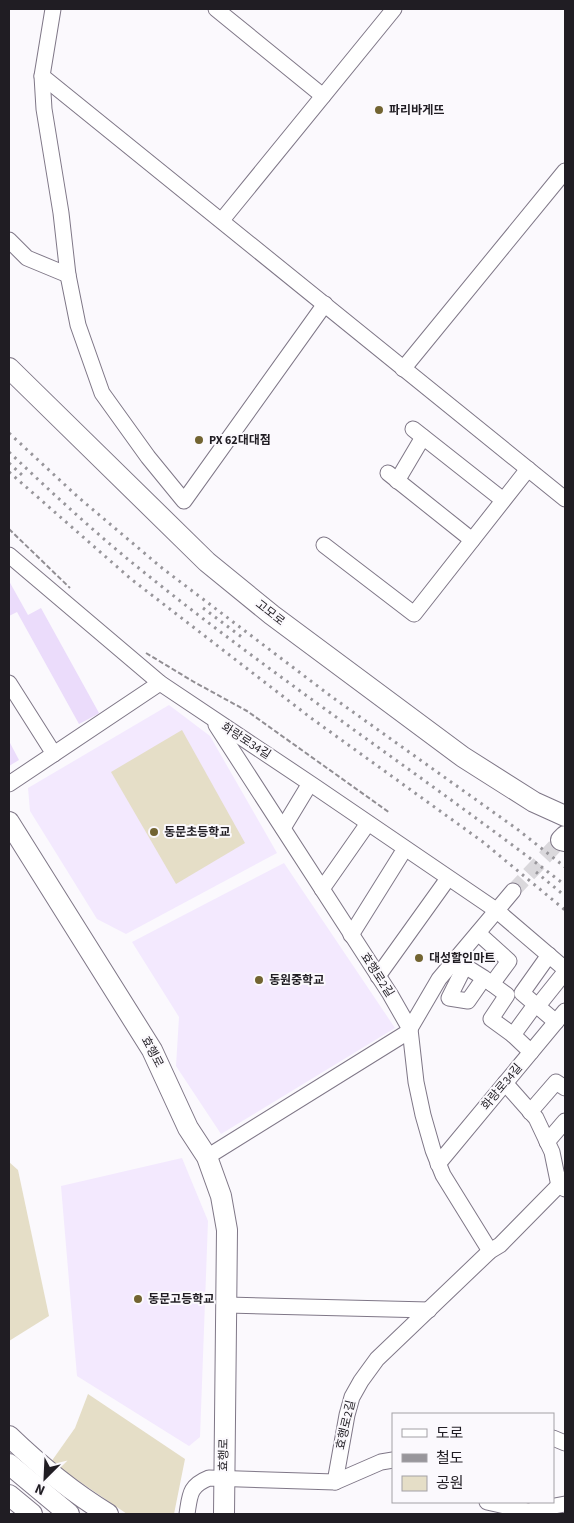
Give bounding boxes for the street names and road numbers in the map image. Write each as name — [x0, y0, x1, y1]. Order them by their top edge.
street label: 고모로 — [252, 596, 288, 630]
street label: 화랑로34길 — [218, 719, 274, 763]
street label: 효행로2길 — [356, 949, 398, 1001]
street label: 효행로 — [137, 1033, 167, 1071]
street label: 화랑로34길 — [477, 1060, 527, 1114]
street label: 효행로2길 — [332, 1399, 360, 1451]
street label: 효행로 — [215, 1438, 233, 1472]

